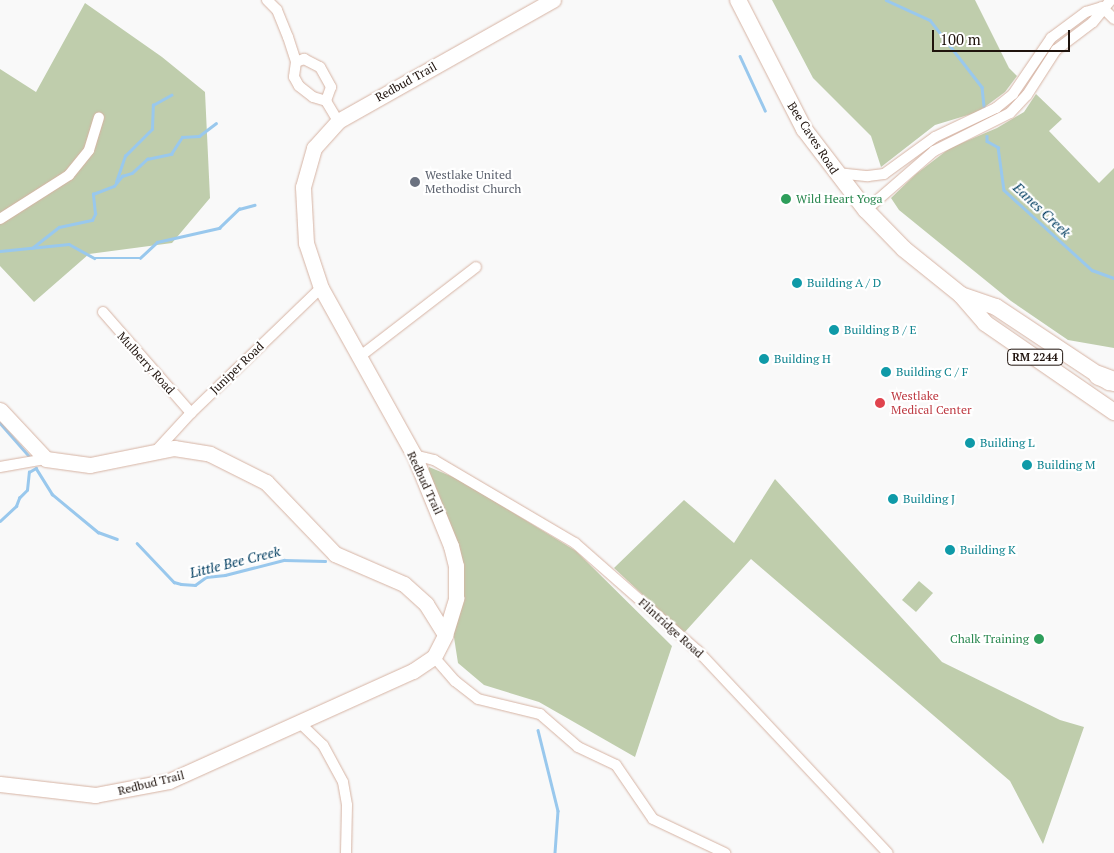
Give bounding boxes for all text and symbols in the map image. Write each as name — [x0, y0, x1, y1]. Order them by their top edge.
scale bar — [934, 20, 1072, 52]
text: 100 m — [940, 29, 981, 49]
street label: Redbud Trail — [373, 59, 439, 105]
street label: Bee Caves Road — [784, 99, 842, 177]
place label: Westlake United Methodist Church — [425, 168, 521, 196]
marker: Westlake United Methodist Church — [409, 176, 421, 188]
water label: Eanes Creek — [1010, 179, 1074, 241]
place label: Wild Heart Yoga — [796, 192, 882, 206]
marker: Wild Heart Yoga — [780, 193, 792, 205]
place label: Building A / D — [807, 276, 882, 290]
marker: Building A / D — [791, 277, 803, 289]
place label: Building B / E — [844, 323, 916, 337]
marker: Building B / E — [828, 324, 840, 336]
street label: Mulberry Road — [114, 329, 178, 397]
street label: Juniper Road — [207, 339, 267, 397]
road number: RM 2244 — [1006, 348, 1064, 366]
place label: Building H — [774, 352, 831, 366]
marker: Building H — [758, 353, 770, 365]
place label: Building C / F — [896, 365, 968, 379]
marker: Building C / F — [880, 366, 892, 378]
place label: Westlake Medical Center — [891, 389, 972, 417]
marker: Westlake Medical Center — [873, 396, 887, 410]
place label: Building L — [980, 436, 1035, 450]
marker: Building L — [964, 437, 976, 449]
street label: Redbud Trail — [404, 449, 446, 517]
place label: Building M — [1037, 458, 1096, 472]
marker: Building M — [1021, 459, 1033, 471]
place label: Building J — [903, 492, 955, 506]
marker: Building J — [887, 493, 899, 505]
water label: Little Bee Creek — [188, 543, 282, 581]
place label: Building K — [960, 543, 1016, 557]
marker: Building K — [944, 544, 956, 556]
street label: Flintridge Road — [636, 595, 706, 661]
place label: Chalk Training — [950, 632, 1029, 646]
marker: Chalk Training — [1033, 633, 1045, 645]
street label: Redbud Trail — [116, 768, 186, 798]

